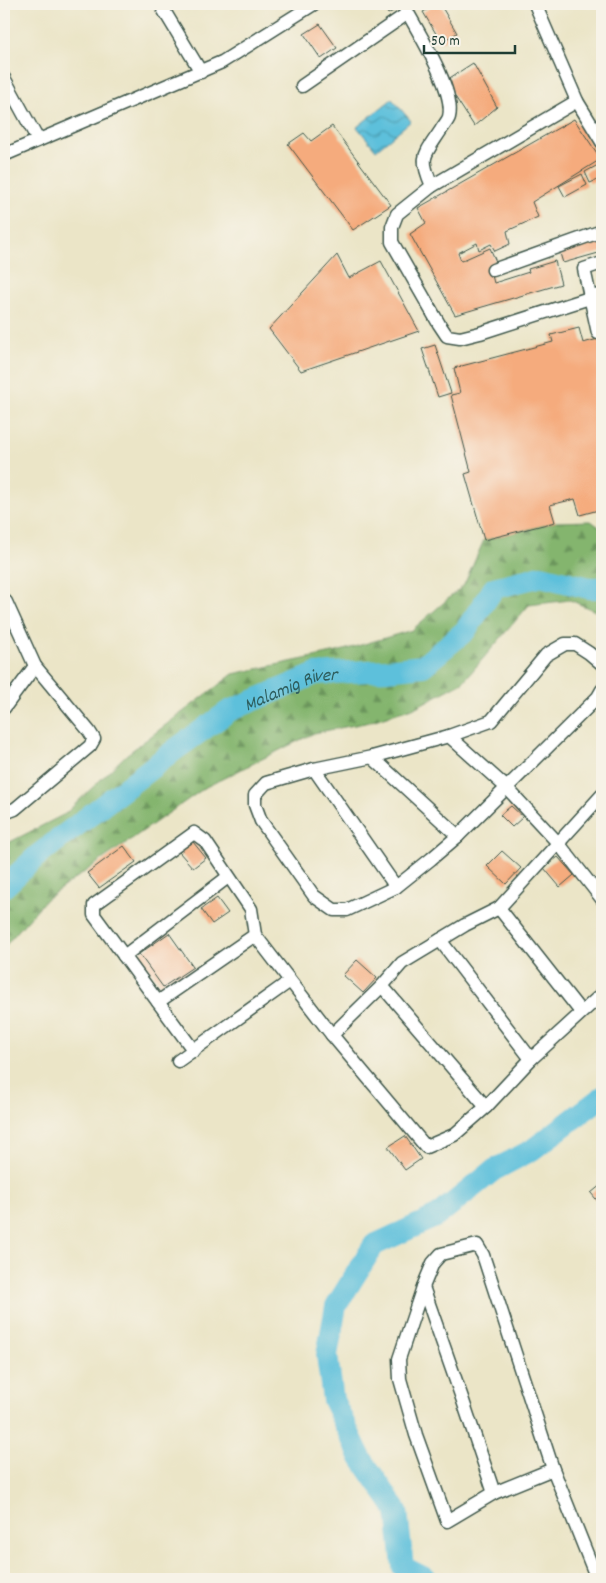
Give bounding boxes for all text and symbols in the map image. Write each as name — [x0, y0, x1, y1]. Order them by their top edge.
scale bar — [424, 22, 515, 54]
text: 50 m — [431, 31, 460, 53]
water label: Malamig River — [240, 663, 340, 720]

